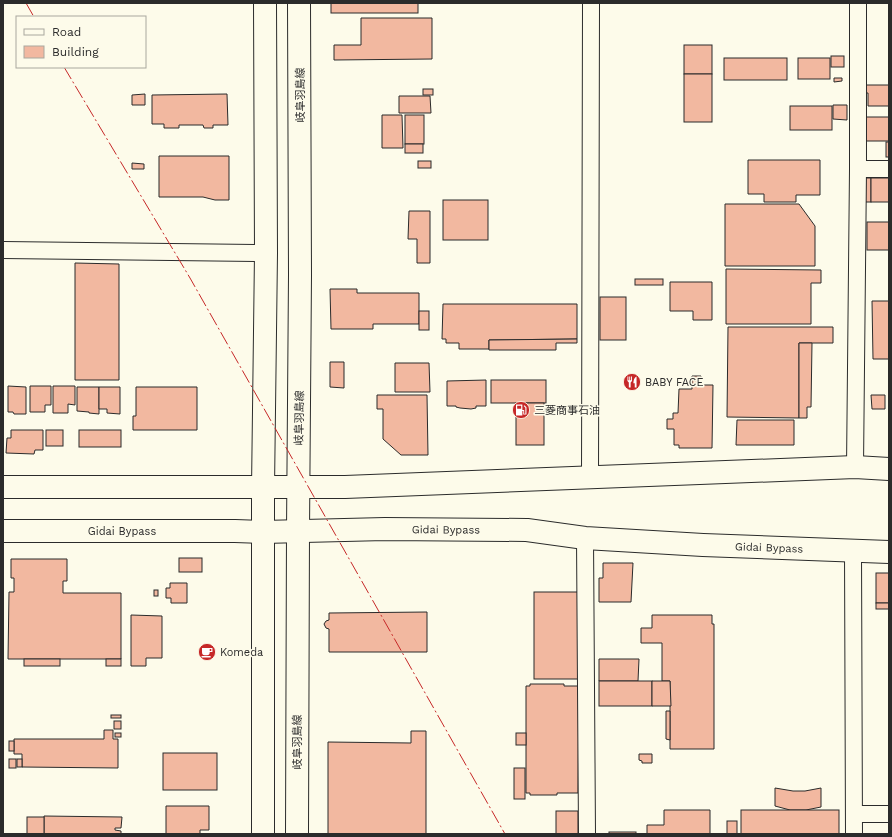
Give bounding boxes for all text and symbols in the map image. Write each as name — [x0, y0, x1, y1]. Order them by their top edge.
legend — [16, 16, 146, 68]
text: Road — [52, 25, 81, 39]
text: Building — [52, 45, 99, 59]
street label: 岐阜羽島線 — [294, 68, 307, 123]
restaurant icon: BABY FACE — [622, 372, 642, 392]
place label: BABY FACE — [645, 376, 703, 389]
street label: 岐阜羽島線 — [293, 390, 306, 446]
fuel station icon: 三菱商事石油 — [511, 400, 531, 420]
place label: 三菱商事石油 — [534, 404, 600, 417]
street label: Gidai Bypass — [412, 523, 480, 537]
street label: Gidai Bypass — [88, 525, 156, 538]
street label: Gidai Bypass — [735, 540, 804, 556]
cafe icon: Komeda — [197, 642, 217, 662]
place label: Komeda — [220, 646, 263, 659]
street label: 岐阜羽島線 — [291, 715, 304, 770]

